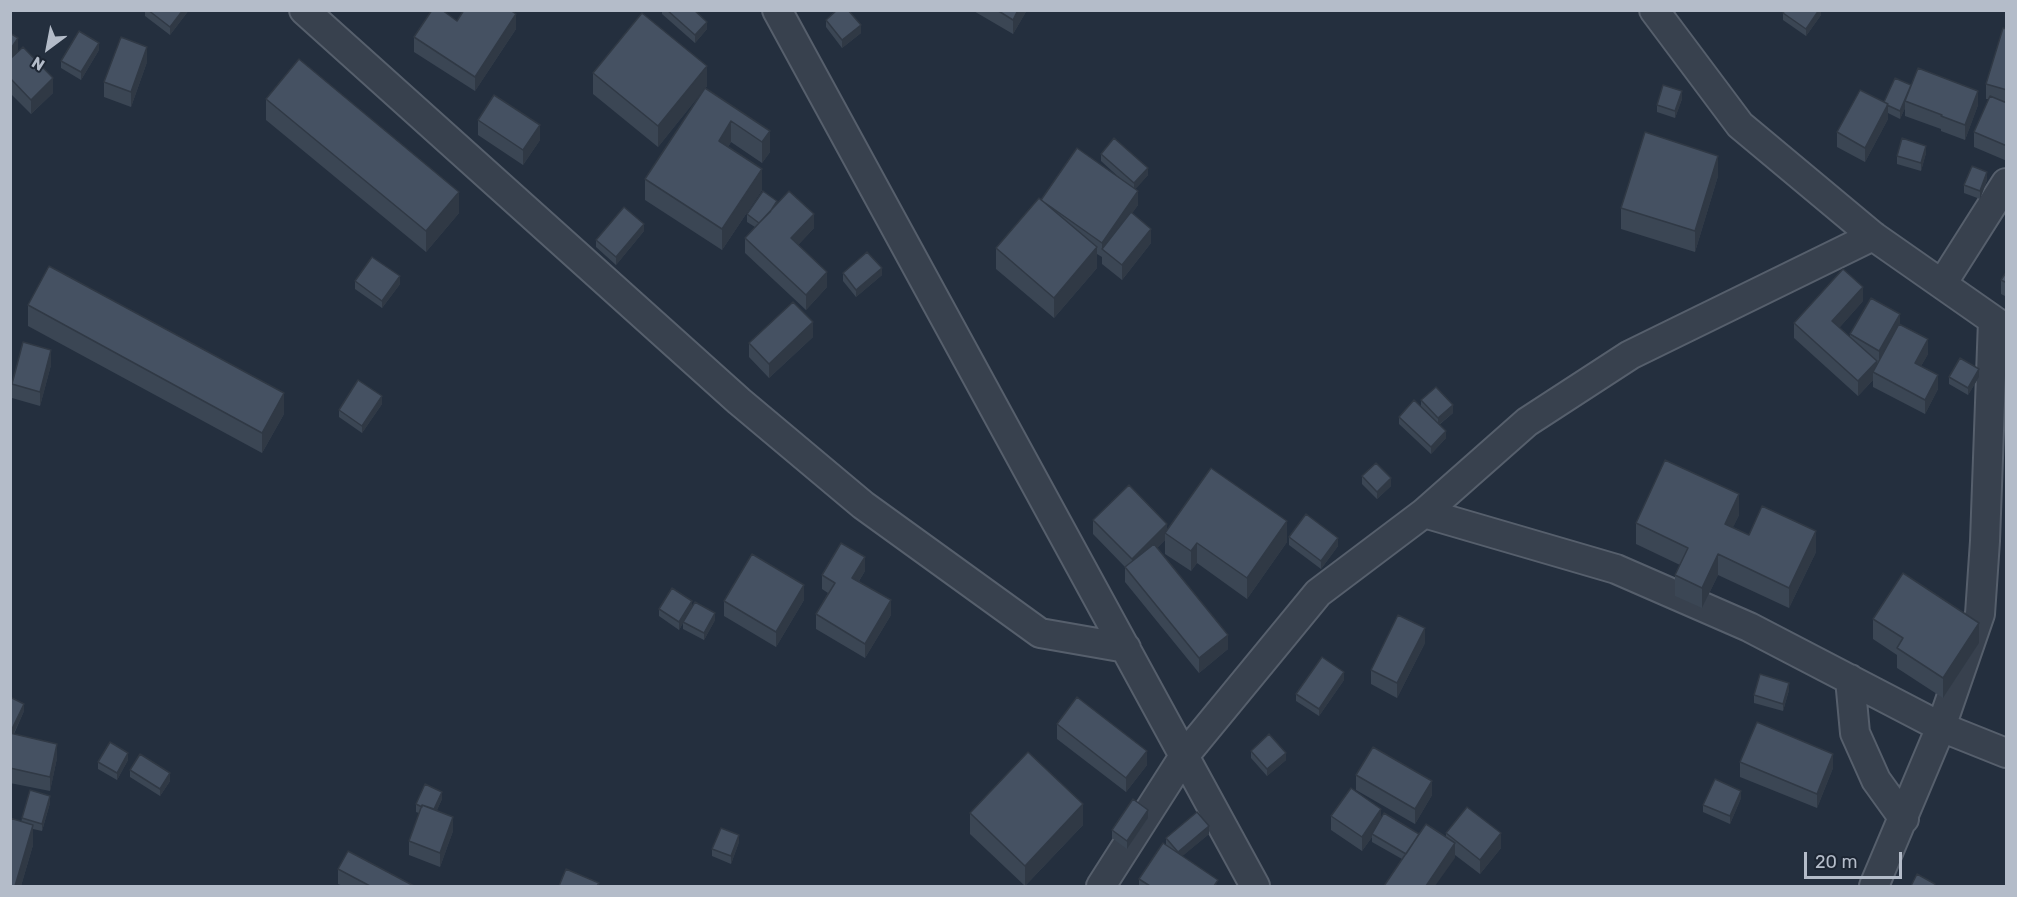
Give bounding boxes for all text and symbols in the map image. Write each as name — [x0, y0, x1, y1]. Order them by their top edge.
north arrow — [18, 18, 78, 78]
text: N — [28, 53, 48, 75]
scale bar — [1807, 840, 1904, 878]
text: 20 m — [1815, 851, 1857, 873]

